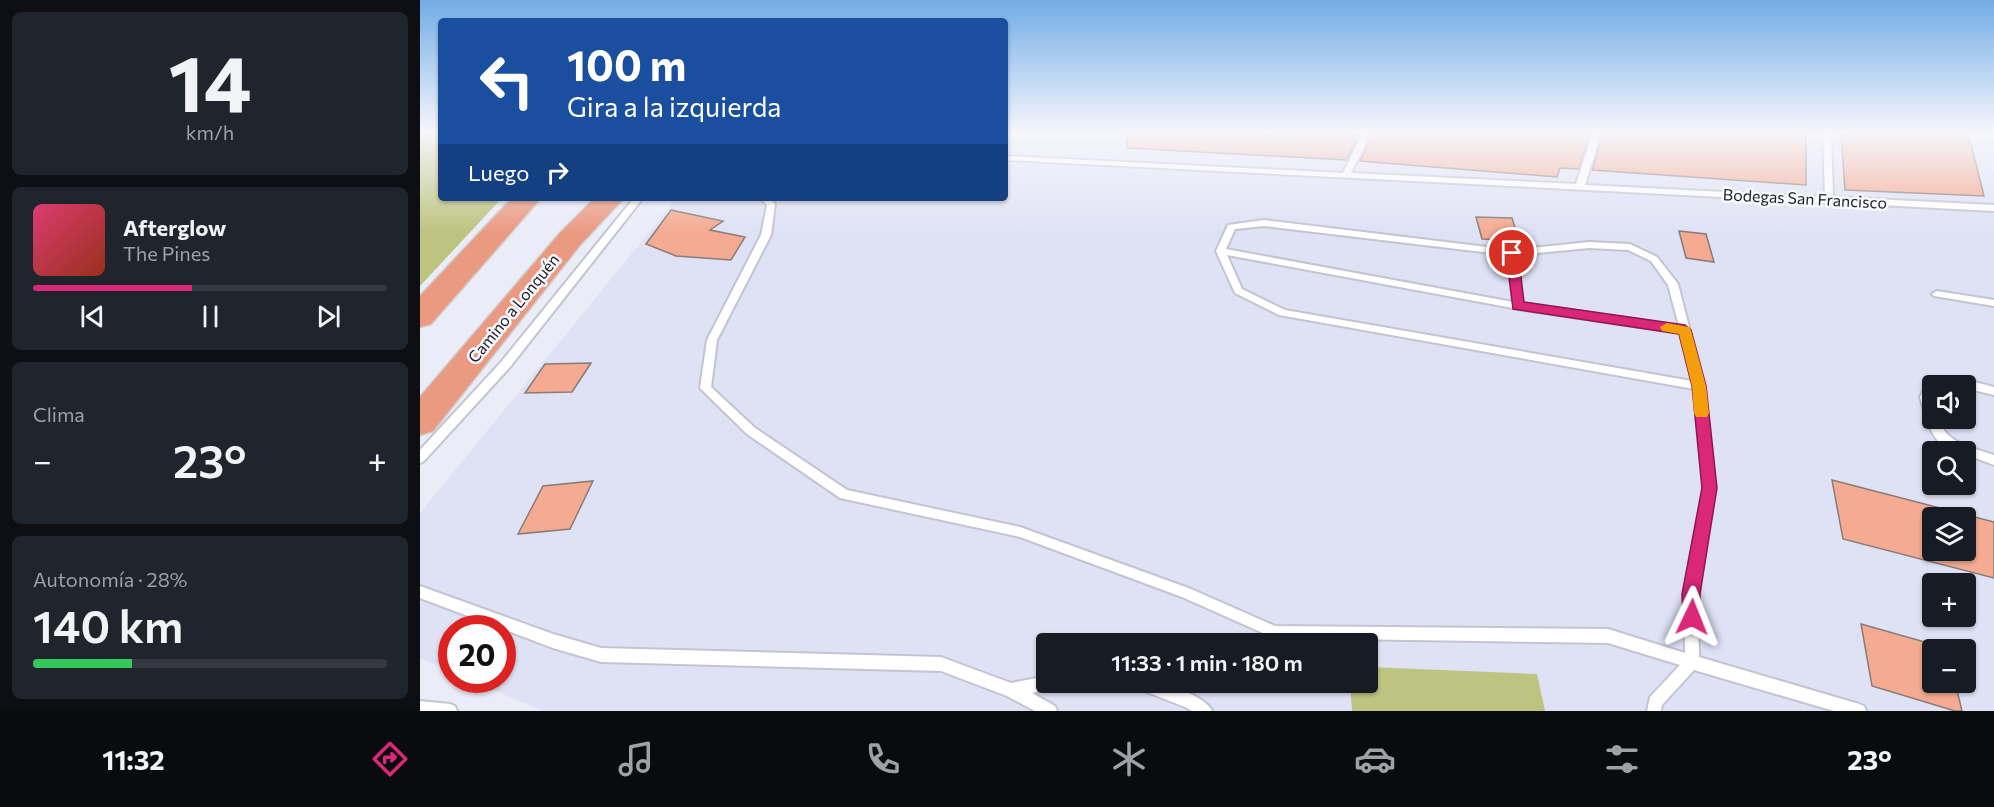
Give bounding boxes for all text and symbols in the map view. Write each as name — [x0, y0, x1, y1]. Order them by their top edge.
text: 14 — [168, 33, 252, 128]
text: 100 m — [567, 38, 687, 90]
icon: left — [468, 42, 546, 120]
text: Gira a la izquierda — [567, 90, 781, 123]
text: km/h — [186, 120, 234, 144]
icon: right — [541, 156, 574, 189]
text: Luego — [468, 159, 529, 186]
street label: Bodegas San Francisco — [1722, 184, 1888, 212]
text: Afterglow — [123, 214, 226, 241]
pin — [1486, 227, 1537, 278]
icon: arrive — [1495, 236, 1528, 269]
text: The Pines — [123, 241, 210, 265]
street label: Camino a Lonquén — [463, 250, 563, 366]
icon: previous — [76, 300, 109, 333]
icon: pause — [194, 300, 227, 333]
icon: next — [312, 300, 345, 333]
map controls — [1922, 375, 1976, 693]
button: sound — [1922, 375, 1976, 429]
text: Clima — [33, 402, 85, 426]
text: 23° — [173, 432, 246, 487]
text: − — [33, 439, 52, 480]
text: + — [368, 439, 387, 480]
button: search — [1922, 441, 1976, 495]
button: layers — [1922, 507, 1976, 561]
text: Autonomía · 28% — [33, 567, 187, 591]
button: + — [1922, 573, 1976, 627]
position arrow — [1660, 585, 1724, 649]
text: 140 km — [33, 597, 183, 652]
speed limit sign: 20 — [438, 615, 516, 693]
button: − — [1922, 639, 1976, 693]
text: 11:33 · 1 min · 180 m — [1111, 649, 1303, 676]
icon: directions — [369, 738, 411, 780]
icon: music — [615, 738, 657, 780]
icon: phone — [862, 738, 904, 780]
icon: climate — [1108, 738, 1150, 780]
icon: car — [1354, 738, 1396, 780]
icon: filters — [1601, 738, 1643, 780]
text: 11:32 — [102, 743, 165, 776]
text: 23° — [1847, 743, 1892, 776]

